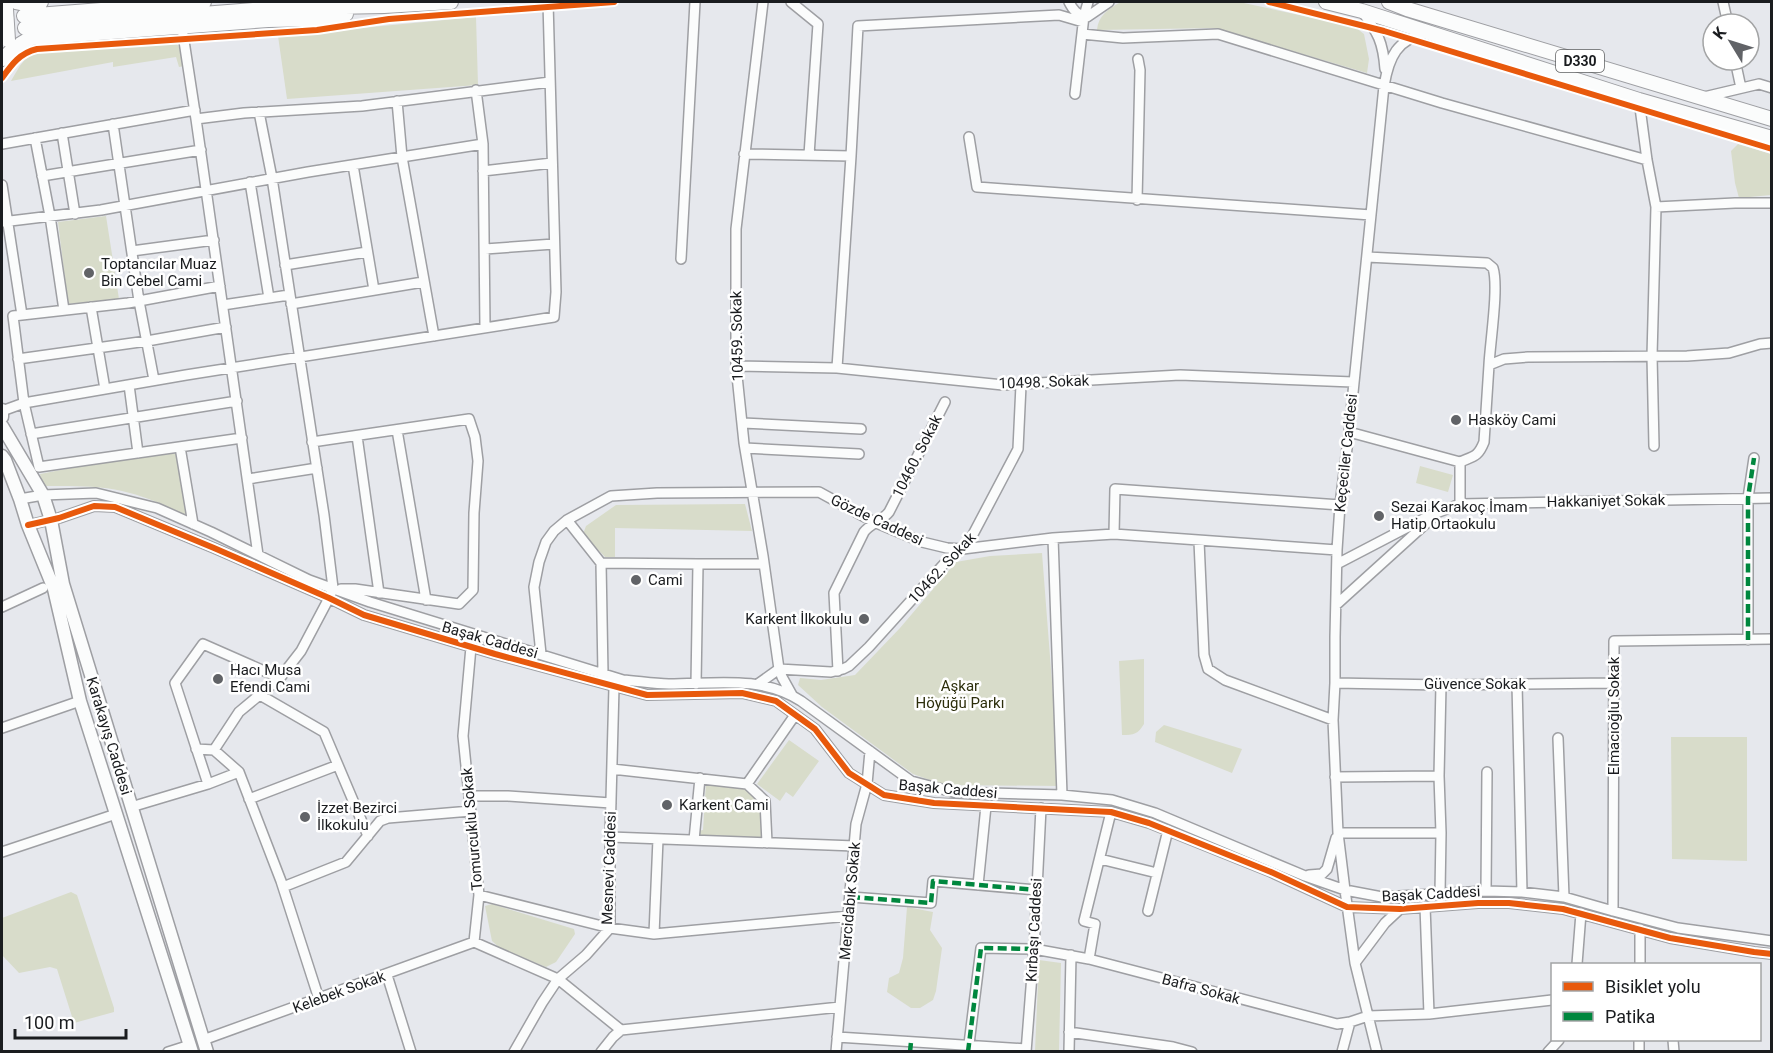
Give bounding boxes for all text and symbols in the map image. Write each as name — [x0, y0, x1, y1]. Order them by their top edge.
north arrow — [1701, 12, 1761, 72]
text: K — [1709, 23, 1731, 43]
road number: D330 — [1556, 50, 1604, 72]
place label: Toptancılar Muaz Bin Cebel Cami — [101, 255, 217, 290]
marker: Toptancılar Muaz Bin Cebel Cami — [82, 266, 96, 280]
street label: 10459. Sokak — [727, 290, 747, 381]
street label: 10498. Sokak — [998, 371, 1090, 393]
street label: Keçeciler Caddesi — [1331, 393, 1361, 513]
street label: 10460. Sokak — [888, 411, 946, 500]
place label: Hasköy Cami — [1468, 411, 1556, 429]
marker: Hasköy Cami — [1449, 413, 1463, 427]
street label: Gözde Caddesi — [828, 491, 926, 549]
street label: Hakkaniyet Sokak — [1547, 491, 1666, 511]
place label: Sezai Karakoç İmam Hatip Ortaokulu — [1391, 498, 1528, 533]
marker: Sezai Karakoç İmam Hatip Ortaokulu — [1372, 509, 1386, 523]
street label: 10462. Sokak — [905, 528, 980, 607]
place label: Cami — [648, 571, 683, 589]
marker: Cami — [629, 573, 643, 587]
place label: Karkent İlkokulu — [745, 610, 852, 628]
marker: Karkent İlkokulu — [857, 612, 871, 626]
street label: Başak Caddesi — [440, 618, 540, 662]
street label: Elmacıoğlu Sokak — [1605, 656, 1623, 775]
place label: Hacı Musa Efendi Cami — [230, 661, 310, 696]
marker: Hacı Musa Efendi Cami — [211, 672, 225, 686]
street label: Karakayış Caddesi — [82, 675, 136, 797]
street label: Güvence Sokak — [1424, 675, 1527, 693]
park label: Aşkar Höyüğü Parkı — [916, 677, 1004, 712]
street label: Tomurcuklu Sokak — [458, 766, 486, 891]
street label: Başak Caddesi — [898, 776, 998, 802]
place label: Karkent Cami — [679, 796, 769, 814]
marker: Karkent Cami — [660, 798, 674, 812]
place label: İzzet Bezirci İlkokulu — [317, 799, 397, 834]
marker: İzzet Bezirci İlkokulu — [298, 810, 312, 824]
street label: Mesnevi Caddesi — [598, 811, 620, 925]
street label: Mercidabık Sokak — [836, 841, 864, 961]
street label: Kırbaşı Caddesi — [1022, 878, 1046, 982]
street label: Başak Caddesi — [1381, 882, 1481, 906]
legend — [1551, 963, 1761, 1041]
street label: Kelebek Sokak — [290, 967, 388, 1017]
street label: Bafra Sokak — [1160, 970, 1242, 1008]
text: Bisiklet yolu — [1605, 976, 1701, 997]
scale bar — [15, 1002, 126, 1040]
text: Patika — [1605, 1006, 1655, 1027]
text: 100 m — [24, 1012, 75, 1033]

